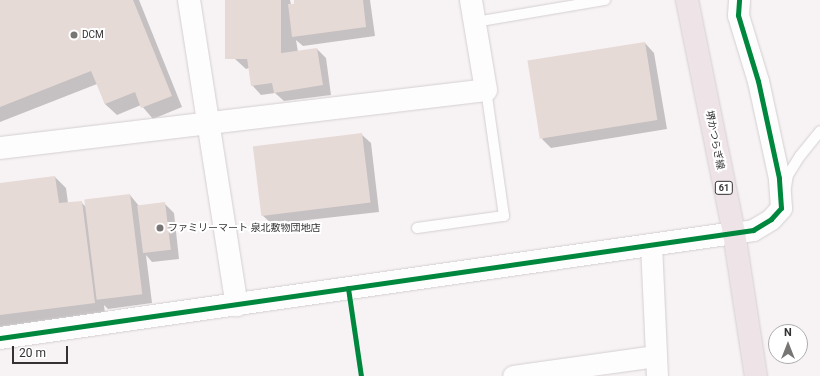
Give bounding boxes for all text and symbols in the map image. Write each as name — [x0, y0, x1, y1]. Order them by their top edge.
place label: DCM — [82, 29, 104, 41]
marker: DCM — [69, 30, 79, 40]
street label: 堺かつらぎ線 — [703, 109, 727, 171]
road number: 61 — [714, 181, 734, 195]
place label: ファミリーマート 泉北敷物団地店 — [168, 222, 320, 234]
marker: ファミリーマート 泉北敷物団地店 — [155, 223, 165, 233]
north arrow — [768, 324, 808, 364]
text: N — [784, 326, 792, 339]
scale bar — [14, 338, 70, 364]
text: 20 m — [19, 346, 46, 360]

